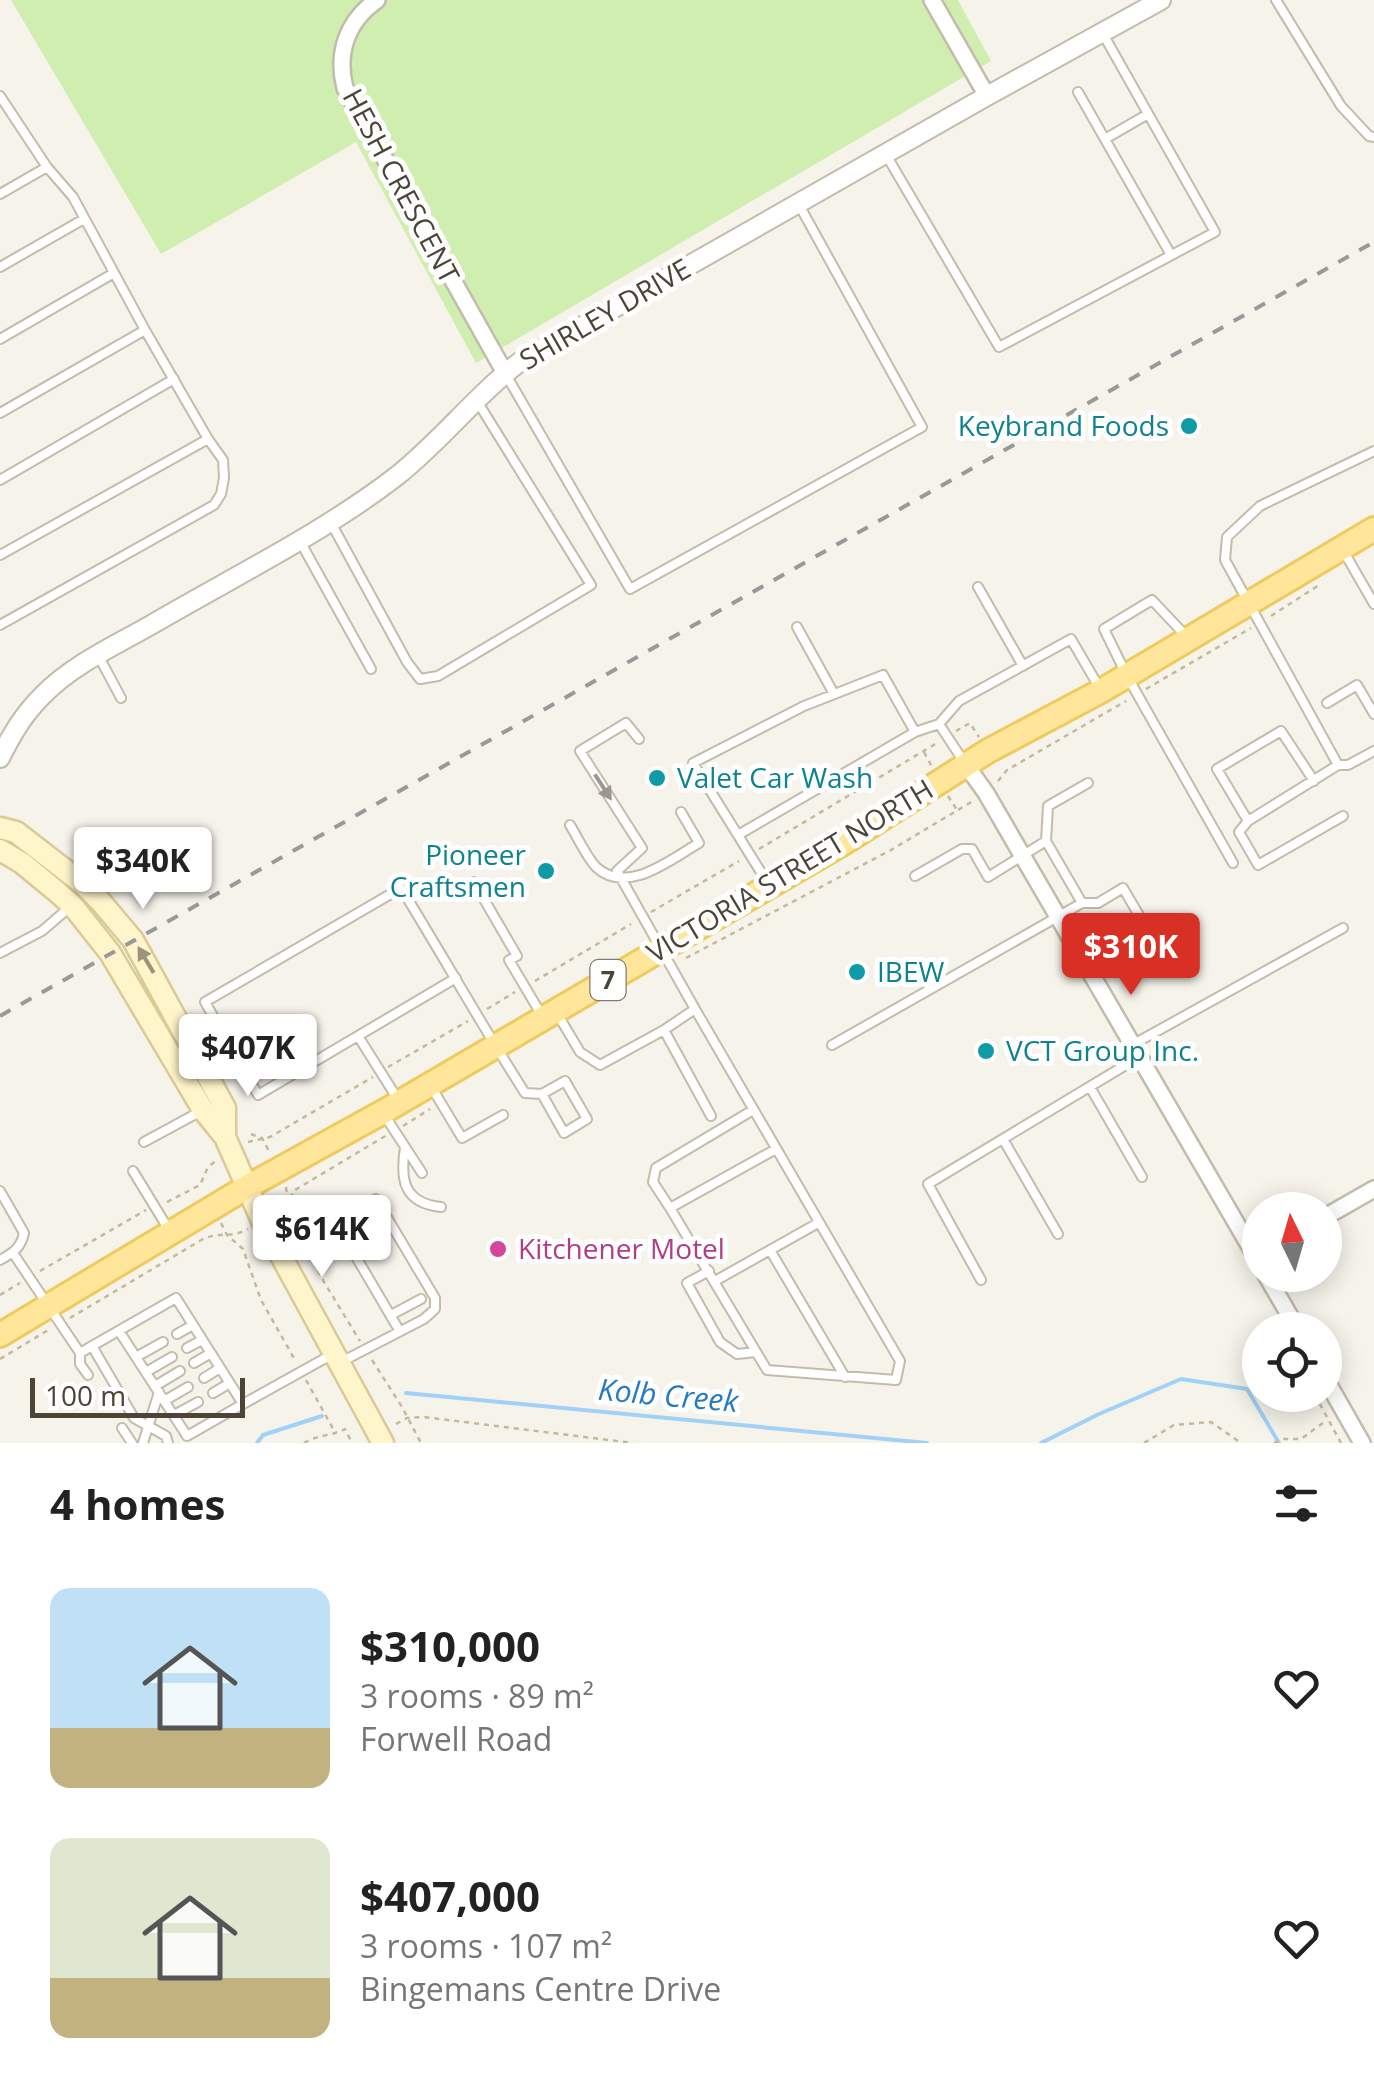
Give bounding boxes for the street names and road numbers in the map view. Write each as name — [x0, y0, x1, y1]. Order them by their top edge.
street label: HESH CRESCENT — [335, 82, 469, 290]
street label: SHIRLEY DRIVE — [512, 249, 697, 378]
street label: VICTORIA STREET NORTH — [639, 770, 940, 971]
road number: 7 — [590, 960, 626, 1000]

